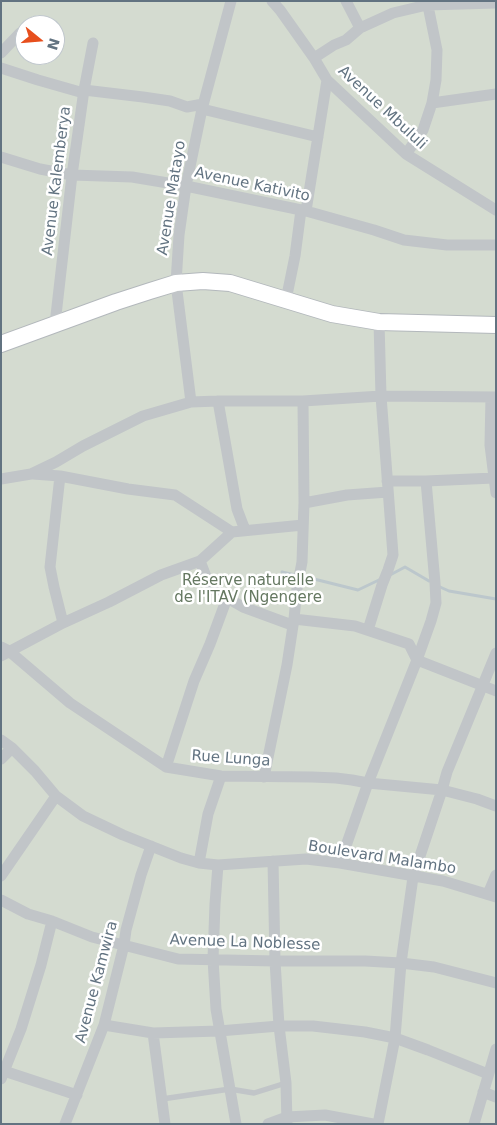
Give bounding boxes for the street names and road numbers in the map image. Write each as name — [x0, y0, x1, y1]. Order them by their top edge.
street label: Avenue Mbululi — [334, 62, 430, 154]
street label: Avenue Kalemberya — [39, 105, 75, 257]
street label: Avenue Matayo — [154, 139, 190, 257]
street label: Avenue Kativito — [193, 164, 311, 206]
street label: Rue Lunga — [191, 747, 271, 771]
street label: Boulevard Malambo — [307, 837, 457, 879]
street label: Avenue Kamwira — [72, 919, 122, 1045]
street label: Avenue La Noblesse — [169, 931, 321, 955]

